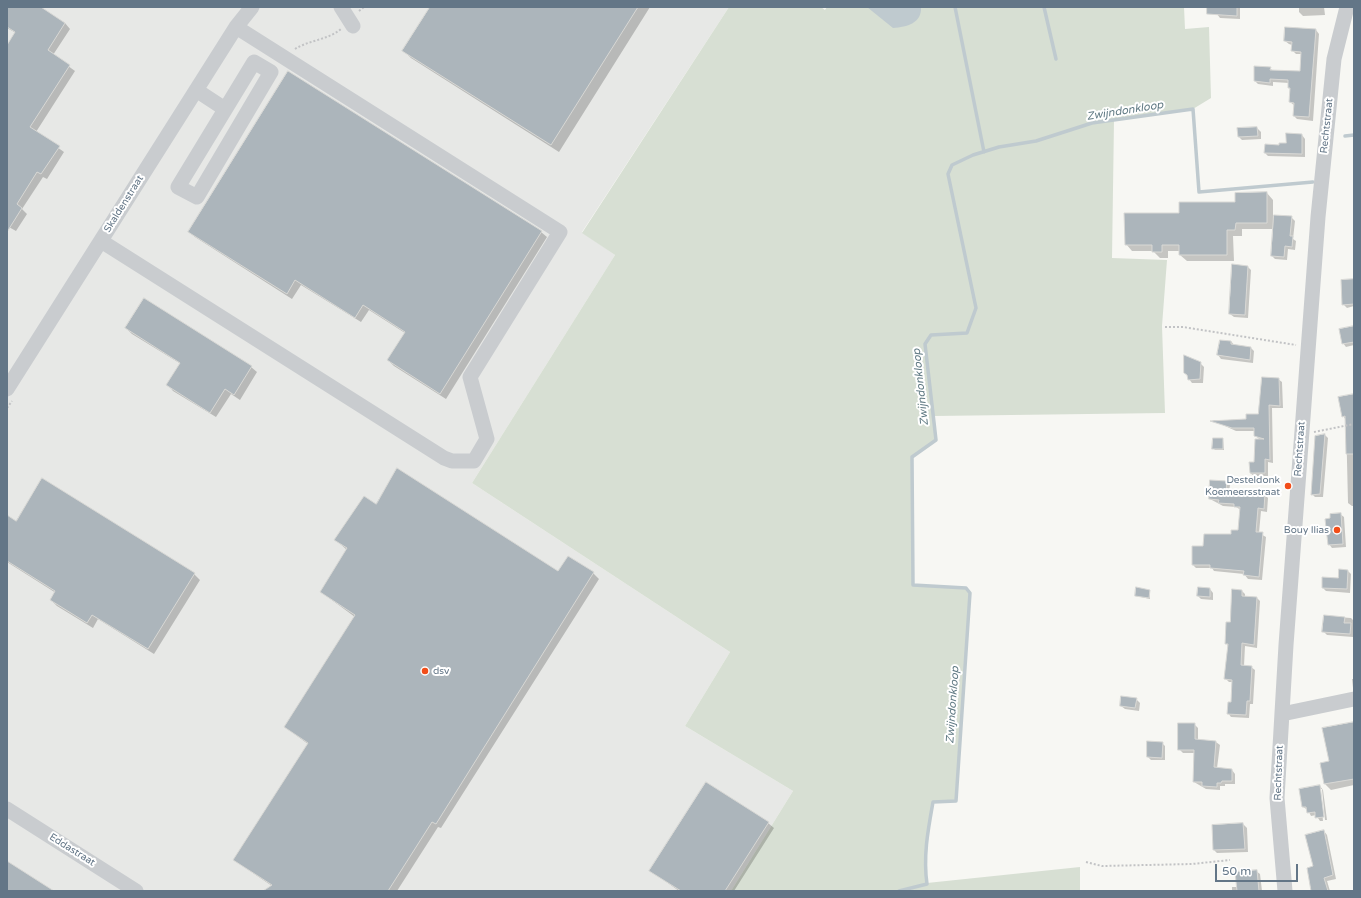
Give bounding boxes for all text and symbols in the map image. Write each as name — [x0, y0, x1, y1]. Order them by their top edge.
water label: Zwijndonkloop — [1086, 98, 1164, 124]
street label: Rechtstraat — [1318, 98, 1336, 154]
street label: Skaldenstraat — [102, 173, 146, 235]
water label: Zwijndonkloop — [910, 348, 932, 426]
street label: Rechtstraat — [1292, 421, 1308, 477]
place label: Desteldonk Koemeersstraat — [1205, 474, 1280, 498]
marker: Desteldonk Koemeersstraat — [1283, 481, 1293, 491]
place label: Bouy Ilias — [1284, 524, 1329, 536]
marker: Bouy Ilias — [1332, 525, 1342, 535]
place label: dsv — [433, 665, 449, 677]
marker: dsv — [420, 666, 430, 676]
water label: Zwijndonkloop — [944, 666, 962, 744]
street label: Rechtstraat — [1272, 745, 1286, 801]
street label: Eddastraat — [47, 831, 97, 869]
scale bar — [1217, 856, 1300, 882]
text: 50 m — [1222, 864, 1251, 878]

